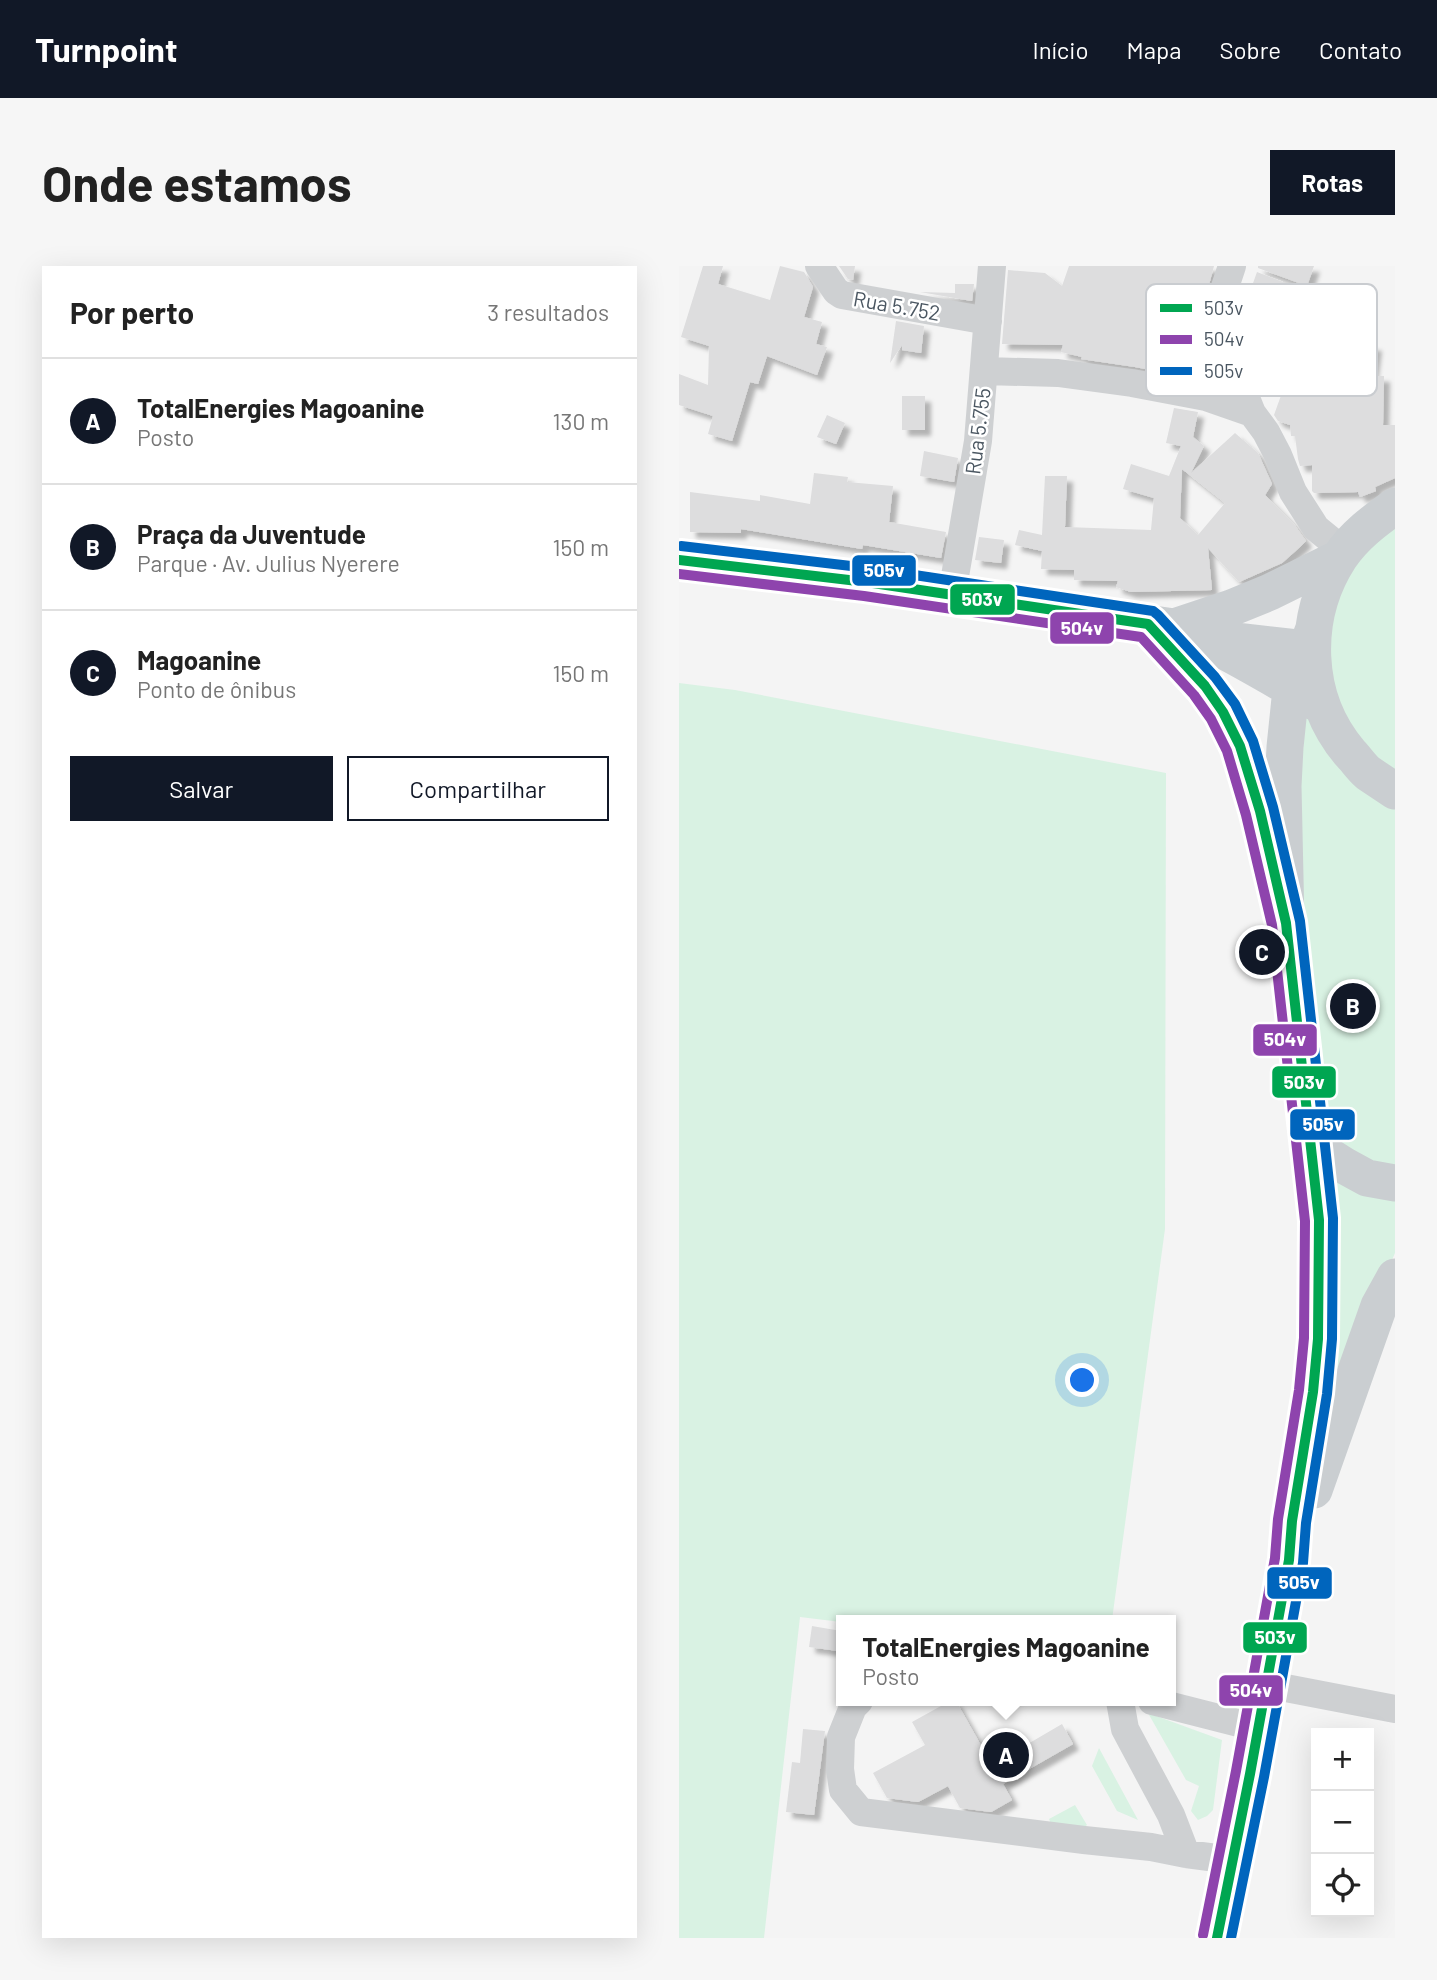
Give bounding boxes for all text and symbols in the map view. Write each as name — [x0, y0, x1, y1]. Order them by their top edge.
text: Turnpoint — [35, 29, 177, 69]
text: Início — [1033, 35, 1089, 64]
text: Mapa — [1127, 35, 1181, 64]
text: Sobre — [1219, 35, 1281, 64]
text: Contato — [1319, 35, 1402, 64]
button: Rotas — [1270, 150, 1395, 215]
text: Onde estamos — [42, 153, 351, 212]
legend — [1146, 284, 1377, 396]
street label: Rua 5.752 — [852, 285, 942, 325]
text: Por perto — [70, 294, 194, 330]
text: 503v — [1204, 296, 1243, 319]
text: 3 resultados — [487, 298, 609, 326]
text: 504v — [1204, 327, 1244, 350]
text: 505v — [1204, 359, 1243, 382]
street label: Rua 5.755 — [959, 386, 995, 476]
text: TotalEnergies Magoanine — [137, 392, 425, 423]
text: A — [85, 407, 101, 435]
text: 130 m — [552, 407, 609, 435]
text: Posto — [137, 423, 194, 451]
text: Praça da Juventude — [137, 518, 366, 549]
text: B — [86, 533, 100, 561]
text: 150 m — [553, 533, 609, 561]
text: Parque · Av. Julius Nyerere — [137, 549, 400, 577]
line badge: 505v — [851, 554, 917, 587]
text: 505v — [863, 558, 905, 581]
line badge: 503v — [949, 583, 1016, 616]
text: 503v — [961, 587, 1003, 610]
line badge: 504v — [1049, 611, 1115, 645]
text: 504v — [1061, 616, 1103, 639]
text: Magoanine — [137, 644, 261, 675]
text: C — [86, 659, 100, 687]
text: 150 m — [553, 659, 609, 687]
text: Ponto de ônibus — [137, 675, 296, 703]
button: Salvar — [70, 756, 333, 821]
button: Compartilhar — [347, 756, 609, 821]
pin: C — [1239, 926, 1285, 978]
pin: B — [1330, 980, 1376, 1032]
line badge: 504v — [1252, 1023, 1318, 1057]
text: 504v — [1264, 1027, 1306, 1050]
line badge: 503v — [1271, 1065, 1337, 1099]
text: 503v — [1283, 1070, 1325, 1093]
line badge: 505v — [1289, 1108, 1356, 1141]
text: 505v — [1302, 1112, 1344, 1135]
your location — [1065, 1363, 1099, 1397]
line badge: 505v — [1266, 1566, 1333, 1600]
text: 505v — [1278, 1570, 1320, 1593]
popup — [836, 1615, 1176, 1706]
line badge: 503v — [1242, 1621, 1308, 1654]
text: 503v — [1254, 1625, 1296, 1648]
text: TotalEnergies Magoanine — [862, 1631, 1150, 1662]
text: Posto — [862, 1662, 920, 1690]
line badge: 504v — [1218, 1674, 1284, 1707]
text: 504v — [1230, 1678, 1272, 1701]
map controls — [1311, 1728, 1374, 1917]
button: + — [1311, 1728, 1374, 1791]
pin: A — [983, 1729, 1029, 1781]
button: − — [1311, 1791, 1374, 1854]
button: locate — [1311, 1854, 1374, 1917]

